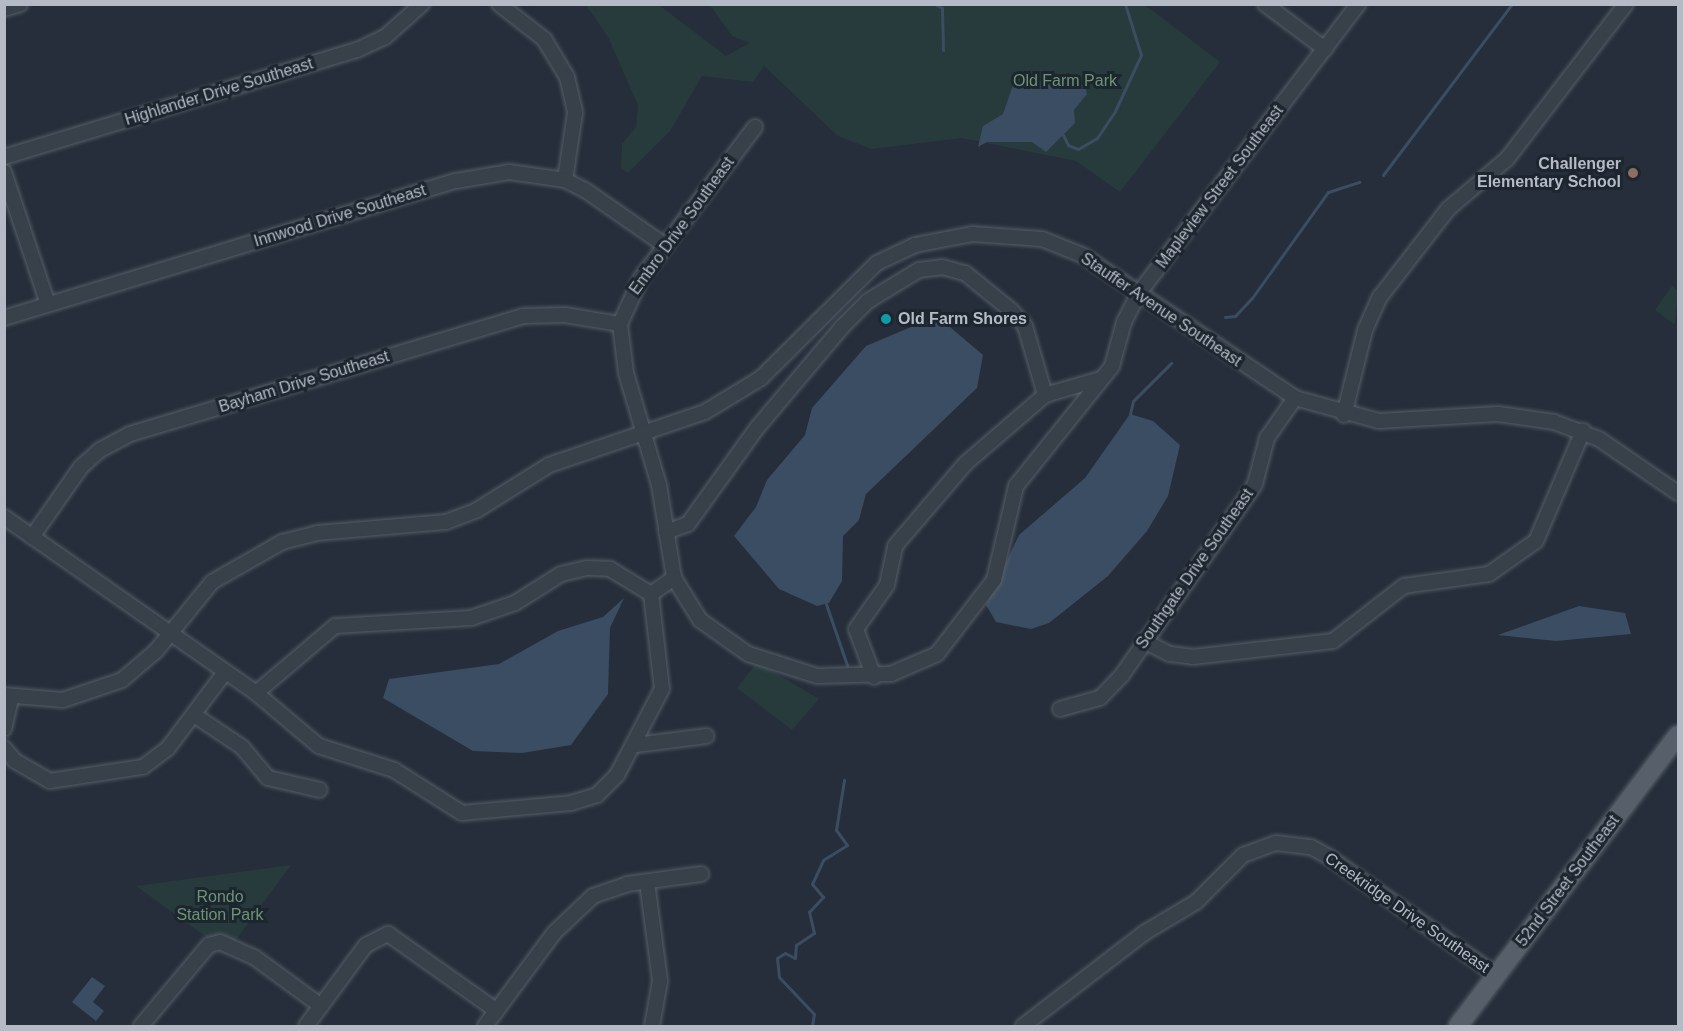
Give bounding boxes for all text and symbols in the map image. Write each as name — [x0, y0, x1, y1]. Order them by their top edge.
street label: Highlander Drive Southeast — [123, 54, 315, 130]
park label: Old Farm Park — [1013, 71, 1117, 91]
street label: Mapleview Street Southeast — [1152, 102, 1288, 272]
street label: Embro Drive Southeast — [626, 153, 738, 299]
place label: Challenger Elementary School — [1477, 154, 1621, 192]
marker: Challenger Elementary School — [1626, 166, 1640, 180]
street label: Innwood Drive Southeast — [252, 181, 428, 251]
street label: Stauffer Avenue Southeast — [1077, 249, 1245, 371]
place label: Old Farm Shores — [898, 309, 1027, 329]
marker: Old Farm Shores — [879, 312, 893, 326]
street label: Bayham Drive Southeast — [217, 347, 391, 417]
street label: Southgate Drive Southeast — [1132, 485, 1258, 653]
street label: 52nd Street Southeast — [1512, 812, 1624, 950]
street label: Creekridge Drive Southeast — [1321, 849, 1493, 977]
park label: Rondo Station Park — [176, 887, 264, 925]

